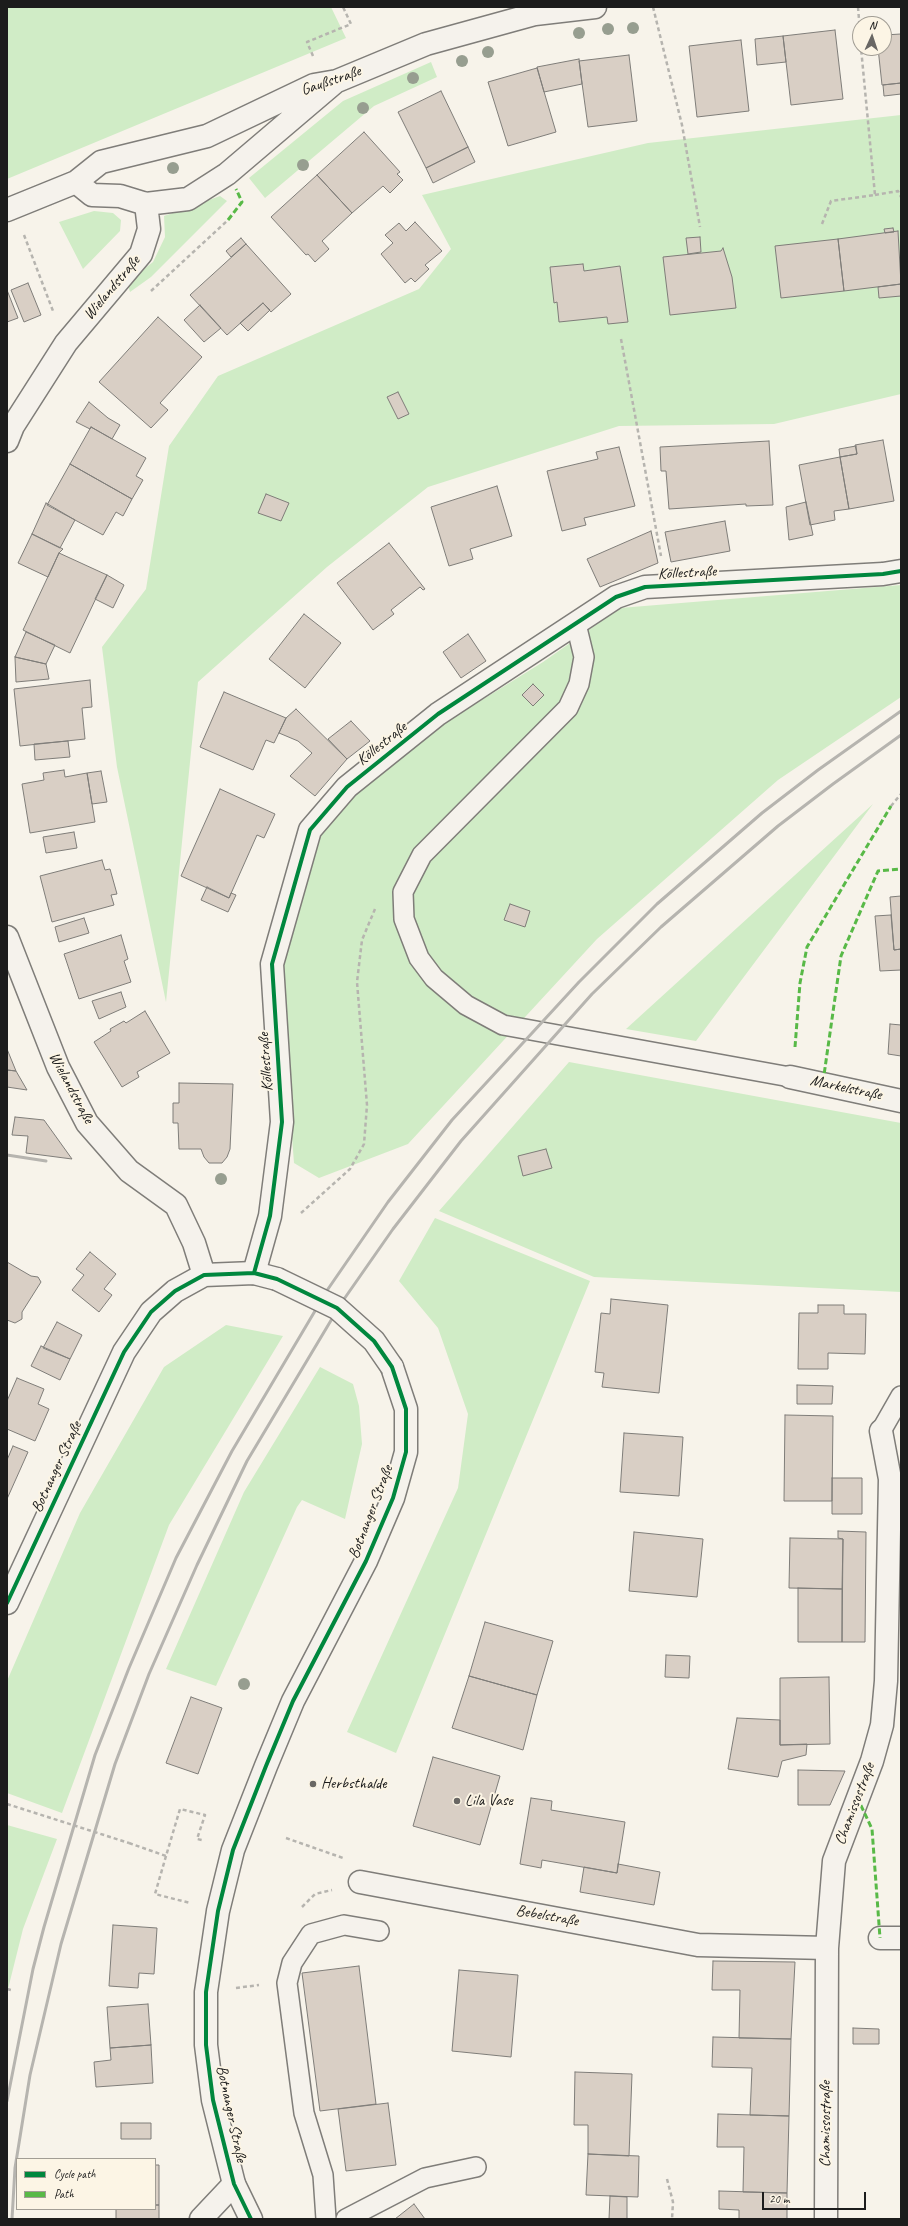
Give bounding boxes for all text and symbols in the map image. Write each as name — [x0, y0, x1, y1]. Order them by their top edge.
north arrow — [852, 16, 892, 56]
text: N — [869, 18, 876, 32]
street label: Gaußstraße — [298, 62, 364, 100]
street label: Wielandstraße — [80, 252, 144, 324]
street label: Köllestraße — [657, 562, 717, 584]
street label: Köllestraße — [353, 718, 411, 770]
street label: Köllestraße — [254, 1032, 278, 1092]
street label: Wielandstraße — [44, 1049, 98, 1127]
street label: Markelstraße — [808, 1071, 884, 1105]
street label: Botnanger Straße — [28, 1418, 86, 1516]
street label: Botnanger Straße — [344, 1463, 398, 1561]
street label: Chamissostraße — [831, 1760, 879, 1848]
place label: Herbsthalde — [321, 1774, 387, 1794]
marker: Herbsthalde — [308, 1779, 318, 1789]
place label: Lila Vase — [465, 1791, 513, 1811]
marker: Lila Vase — [452, 1796, 462, 1806]
street label: Bebelstraße — [514, 1901, 580, 1931]
street label: Botnanger Straße — [211, 2064, 251, 2164]
street label: Chamissostraße — [816, 2081, 836, 2167]
legend — [16, 2158, 156, 2210]
text: Cycle path — [54, 2166, 96, 2182]
scale bar — [764, 2184, 868, 2210]
text: Path — [54, 2186, 74, 2202]
text: 20 m — [769, 2191, 789, 2207]

